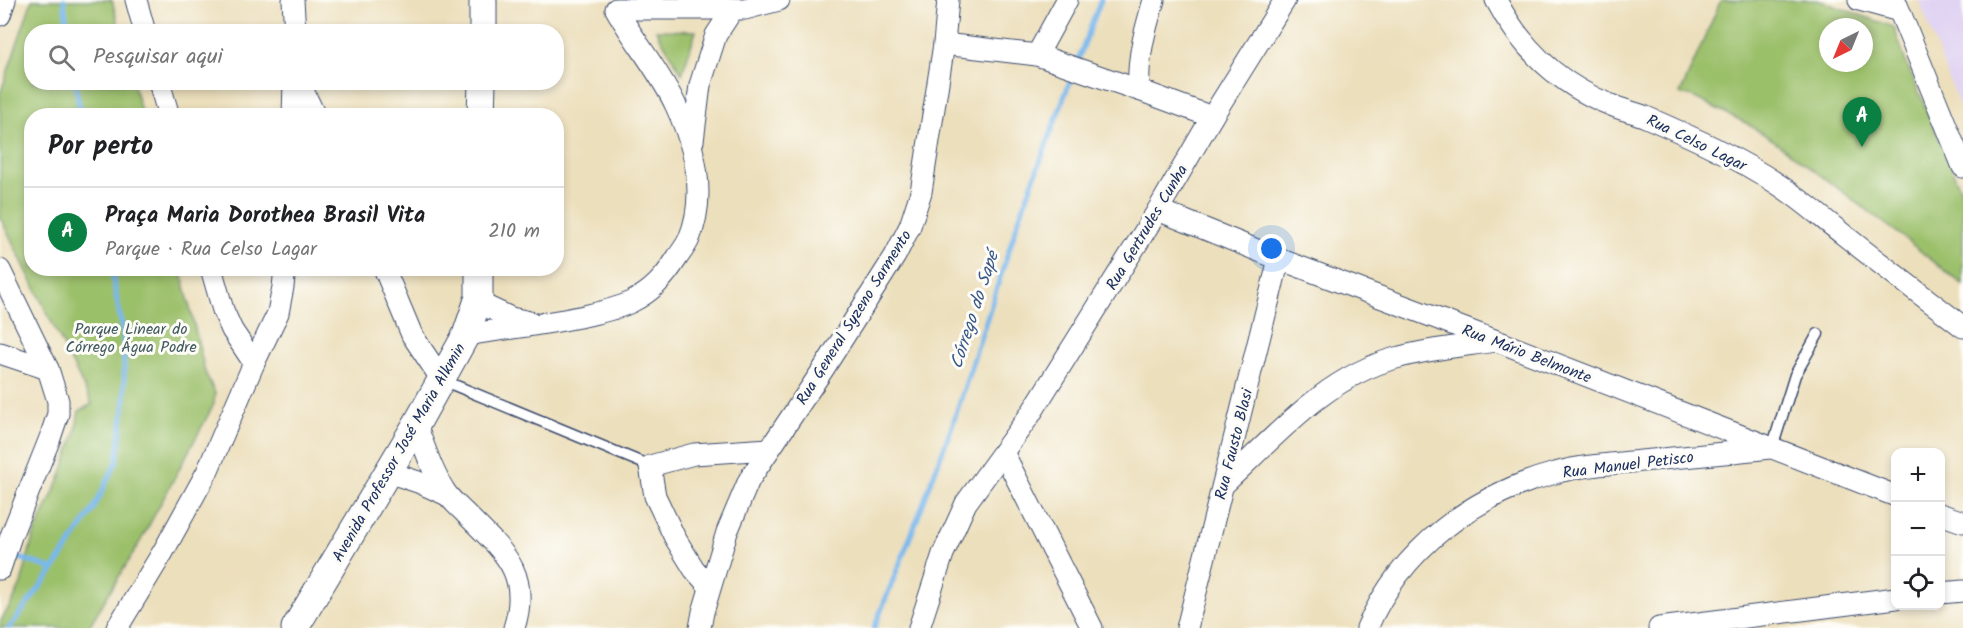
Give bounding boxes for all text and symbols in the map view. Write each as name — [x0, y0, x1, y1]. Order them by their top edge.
north arrow — [1819, 18, 1873, 72]
search box — [24, 24, 564, 90]
text: Pesquisar aqui — [93, 40, 223, 75]
icon: search — [45, 41, 78, 74]
pin: A — [1842, 98, 1882, 147]
street label: Rua Celso Lagar — [1642, 108, 1752, 179]
text: Por perto — [48, 126, 153, 168]
street label: Rua Gertrudes Cunha — [1100, 160, 1195, 295]
text: Praça Maria Dorothea Brasil Vita — [105, 199, 425, 234]
text: A — [61, 216, 74, 248]
text: 210 m — [488, 216, 540, 248]
street label: Rua General Syzeno Sarmento — [790, 225, 919, 410]
text: Parque · Rua Celso Lagar — [105, 234, 317, 266]
your location — [1257, 234, 1286, 263]
water label: Córrego do Sapé — [943, 244, 1009, 373]
park label: Parque Linear do Córrego Água Podre — [65, 317, 197, 360]
street label: Rua Mário Belmonte — [1458, 318, 1595, 391]
street label: Avenida Professor José Maria Alkmin — [326, 339, 472, 567]
street label: Rua Fausto Blasi — [1209, 385, 1261, 502]
street label: Rua Manuel Petisco — [1561, 445, 1695, 486]
map controls — [1891, 448, 1945, 610]
button: + — [1891, 448, 1945, 502]
button: − — [1891, 502, 1945, 556]
button: locate — [1891, 556, 1945, 610]

